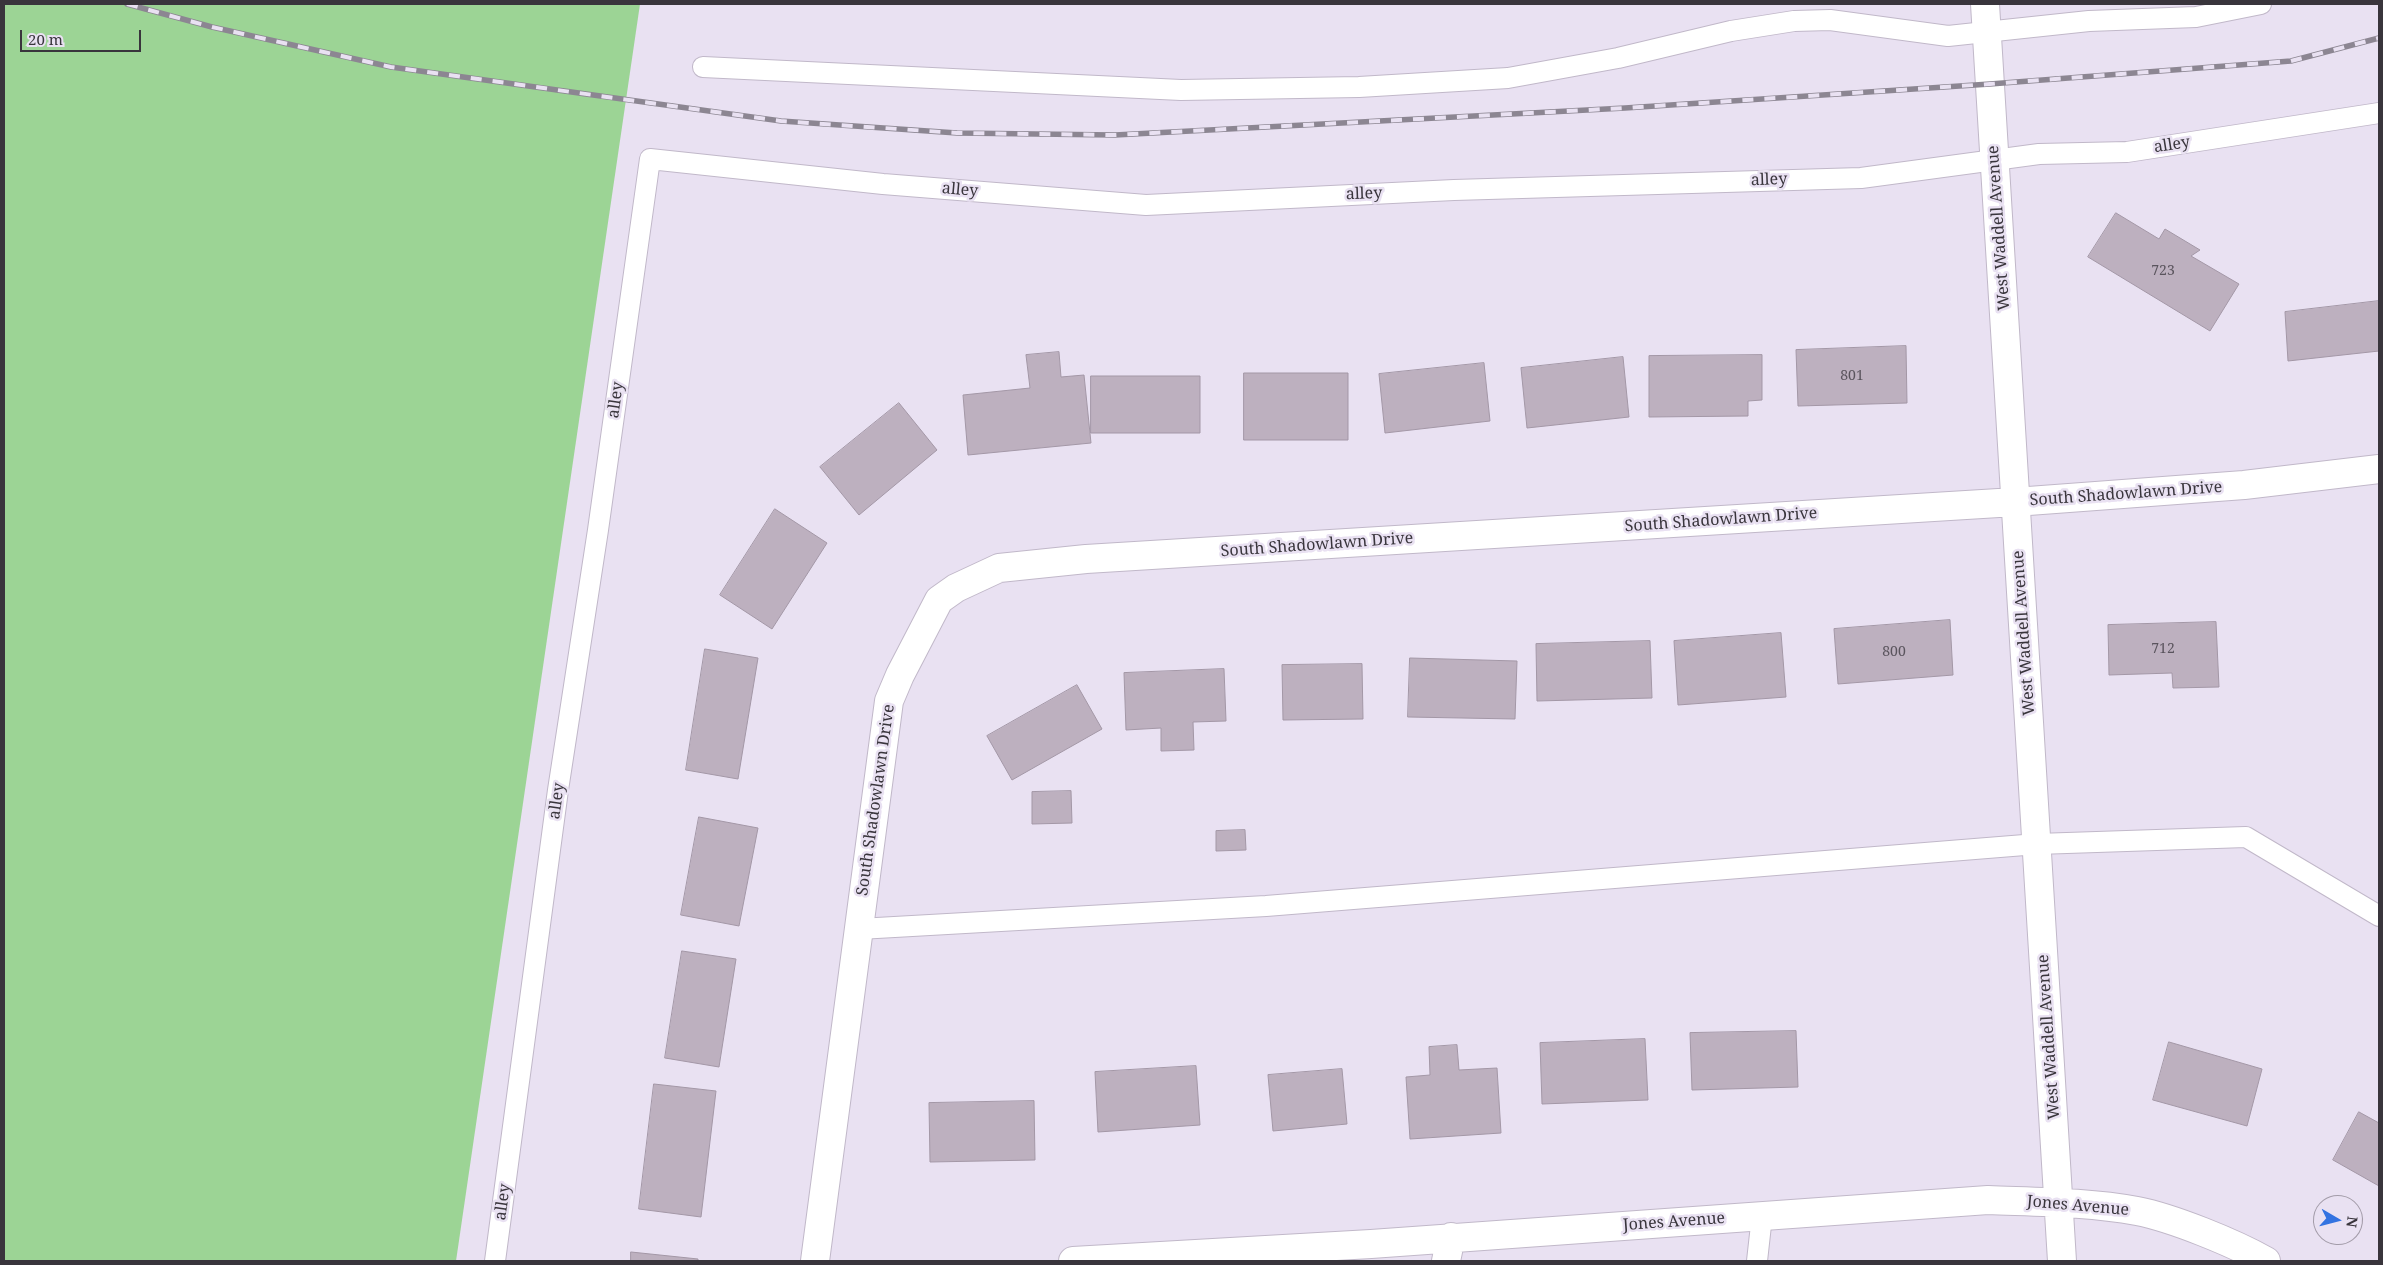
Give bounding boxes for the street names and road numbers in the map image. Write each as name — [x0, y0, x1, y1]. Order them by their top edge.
street label: alley — [2152, 133, 2192, 157]
street label: West Waddell Avenue — [1984, 145, 2014, 311]
street label: alley — [1750, 170, 1788, 190]
street label: alley — [941, 179, 979, 201]
street label: alley — [1345, 184, 1383, 204]
street label: alley — [604, 381, 628, 419]
street label: South Shadowlawn Drive — [2029, 478, 2223, 510]
street label: South Shadowlawn Drive — [1624, 504, 1818, 536]
street label: South Shadowlawn Drive — [1220, 529, 1414, 561]
street label: West Waddell Avenue — [2009, 550, 2039, 716]
street label: South Shadowlawn Drive — [853, 703, 899, 897]
street label: alley — [545, 782, 569, 820]
street label: West Waddell Avenue — [2034, 954, 2064, 1120]
street label: alley — [491, 1183, 515, 1221]
street label: Jones Avenue — [2026, 1192, 2130, 1220]
street label: Jones Avenue — [1622, 1209, 1726, 1235]

